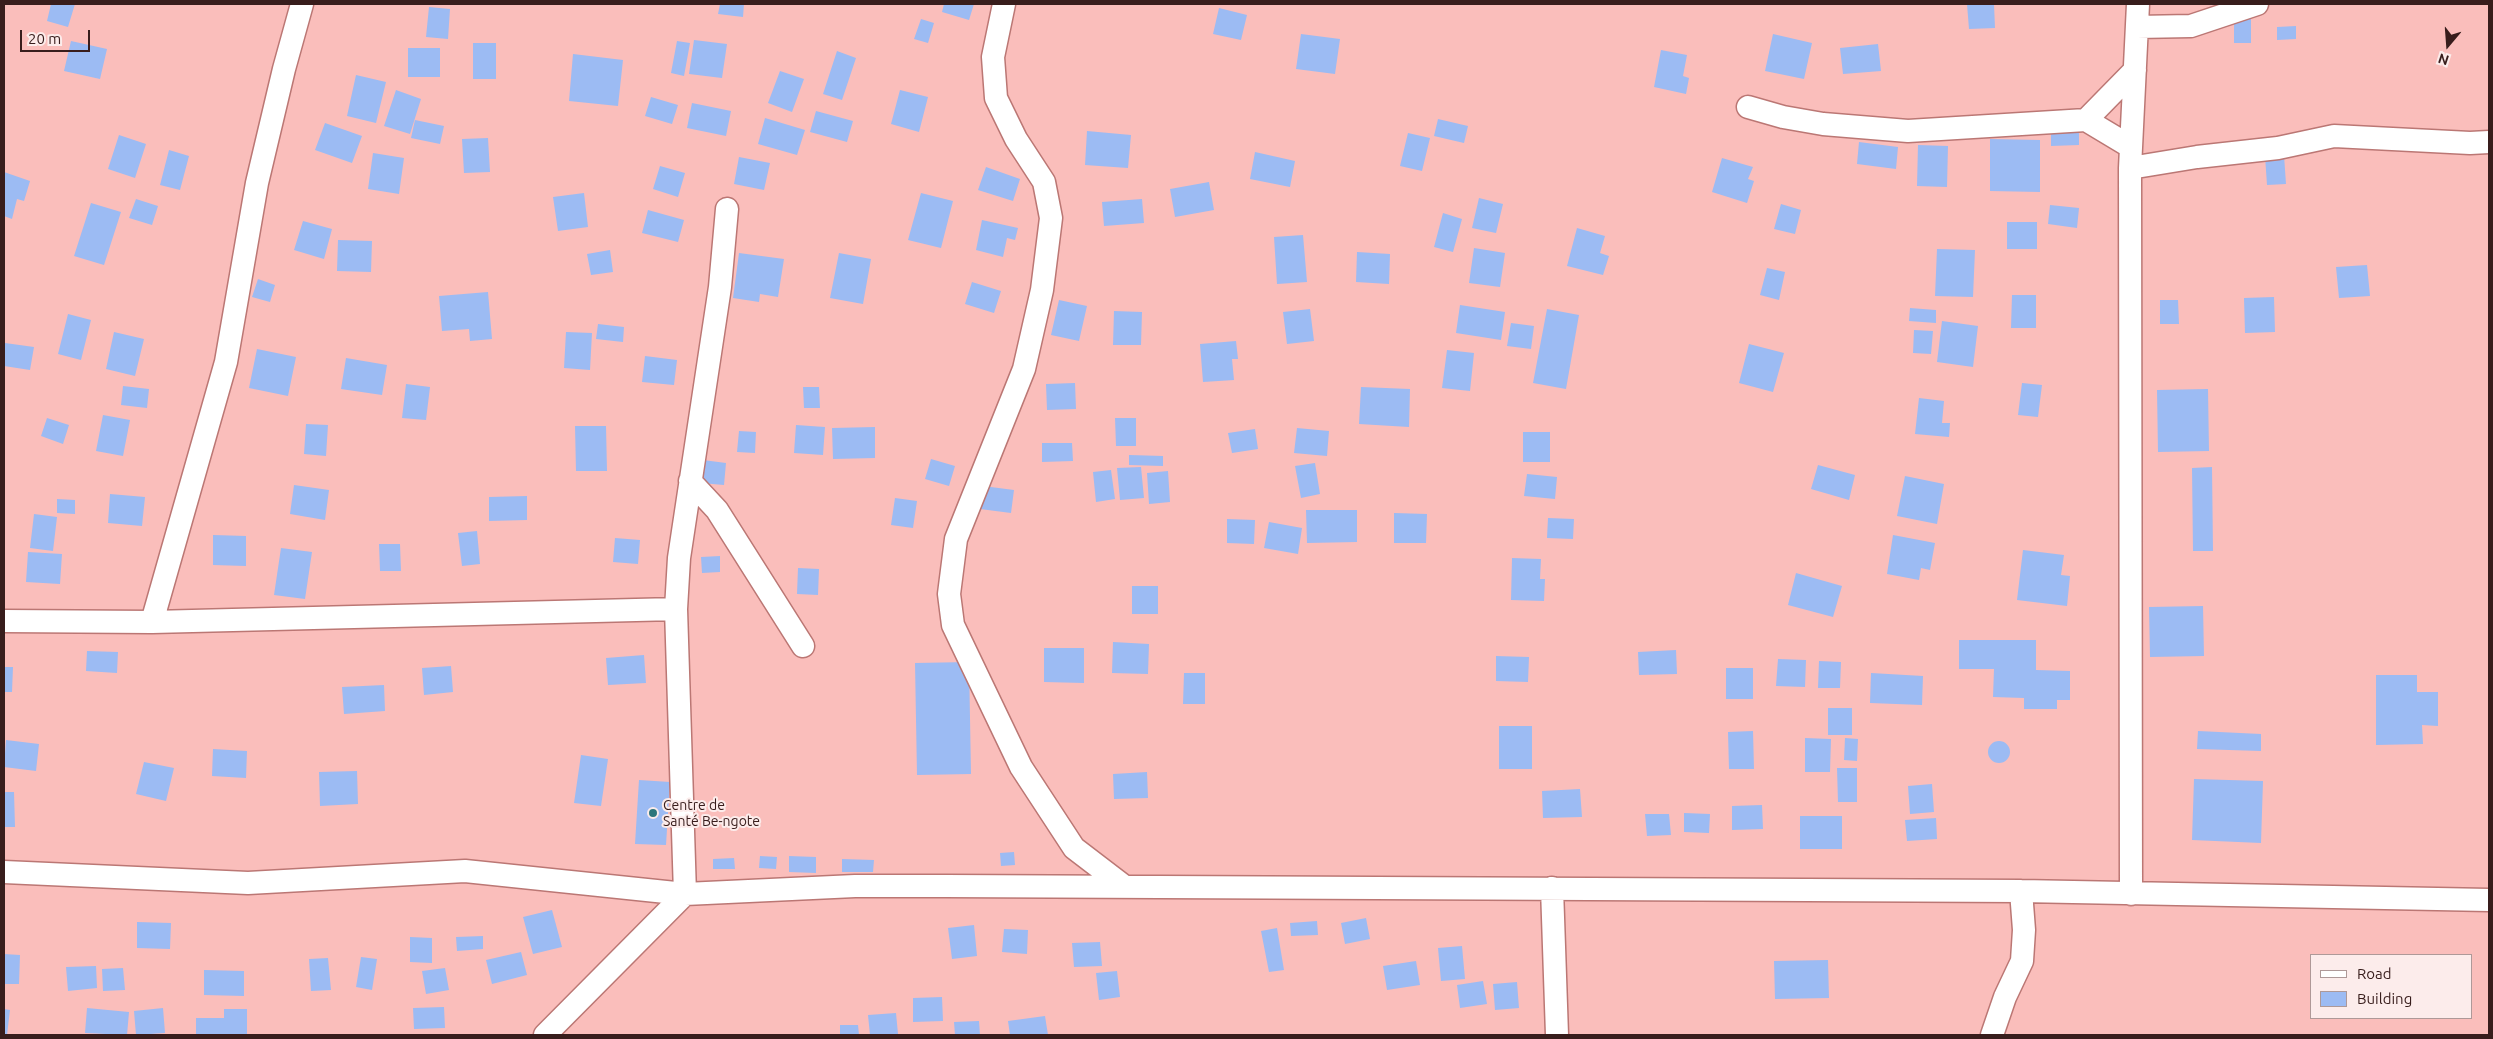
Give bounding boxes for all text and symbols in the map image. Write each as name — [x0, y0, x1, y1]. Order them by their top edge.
scale bar — [22, 20, 92, 52]
north arrow — [2423, 20, 2473, 70]
text: 20 m — [28, 30, 61, 47]
text: N — [2436, 50, 2451, 68]
place label: Centre de Santé Be-ngote — [663, 797, 760, 830]
marker: Centre de Santé Be-ngote — [647, 807, 659, 819]
legend — [2310, 954, 2473, 1019]
text: Road — [2357, 965, 2392, 982]
text: Building — [2357, 990, 2412, 1007]

